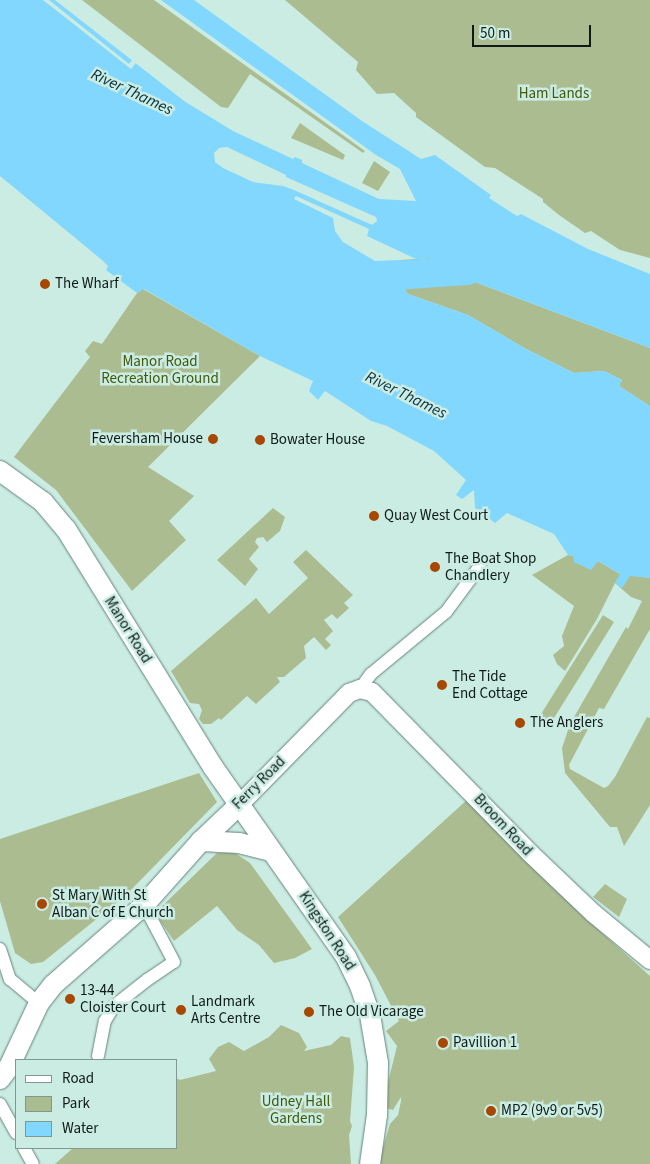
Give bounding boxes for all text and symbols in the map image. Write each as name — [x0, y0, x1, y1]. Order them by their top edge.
scale bar — [475, 15, 594, 47]
text: 50 m — [480, 23, 510, 44]
water label: River Thames — [88, 65, 176, 119]
park label: Ham Lands — [519, 85, 589, 103]
place label: The Wharf — [55, 275, 119, 293]
marker: The Wharf — [39, 278, 51, 290]
park label: Manor Road Recreation Ground — [101, 352, 219, 387]
water label: River Thames — [362, 367, 450, 423]
place label: Feversham House — [92, 430, 203, 448]
place label: Bowater House — [270, 431, 365, 449]
marker: Feversham House — [207, 433, 219, 445]
marker: Bowater House — [254, 434, 266, 446]
place label: Quay West Court — [384, 507, 488, 525]
marker: Quay West Court — [368, 510, 380, 522]
place label: The Boat Shop Chandlery — [445, 549, 536, 584]
marker: The Boat Shop Chandlery — [429, 561, 441, 573]
street label: Manor Road — [100, 593, 156, 667]
place label: The Tide End Cottage — [452, 667, 528, 702]
marker: The Tide End Cottage — [436, 679, 448, 691]
place label: The Anglers — [530, 714, 603, 732]
marker: The Anglers — [514, 717, 526, 729]
street label: Ferry Road — [229, 753, 289, 813]
street label: Broom Road — [470, 790, 536, 860]
place label: St Mary With St Alban C of E Church — [52, 886, 174, 921]
street label: Kingston Road — [295, 888, 359, 974]
marker: St Mary With St Alban C of E Church — [36, 898, 48, 910]
place label: 13-44 Cloister Court — [80, 981, 166, 1016]
place label: Landmark Arts Centre — [191, 992, 260, 1027]
marker: 13-44 Cloister Court — [64, 993, 76, 1005]
place label: The Old Vicarage — [319, 1003, 424, 1021]
marker: Landmark Arts Centre — [175, 1004, 187, 1016]
marker: The Old Vicarage — [303, 1006, 315, 1018]
place label: Pavillion 1 — [453, 1034, 517, 1052]
marker: Pavillion 1 — [437, 1037, 449, 1049]
legend — [15, 1059, 178, 1149]
text: Road — [62, 1068, 94, 1089]
park label: Udney Hall Gardens — [262, 1092, 330, 1127]
text: Park — [62, 1093, 90, 1114]
place label: MP2 (9v9 or 5v5) — [501, 1102, 603, 1120]
marker: MP2 (9v9 or 5v5) — [485, 1105, 497, 1117]
text: Water — [62, 1118, 98, 1139]

